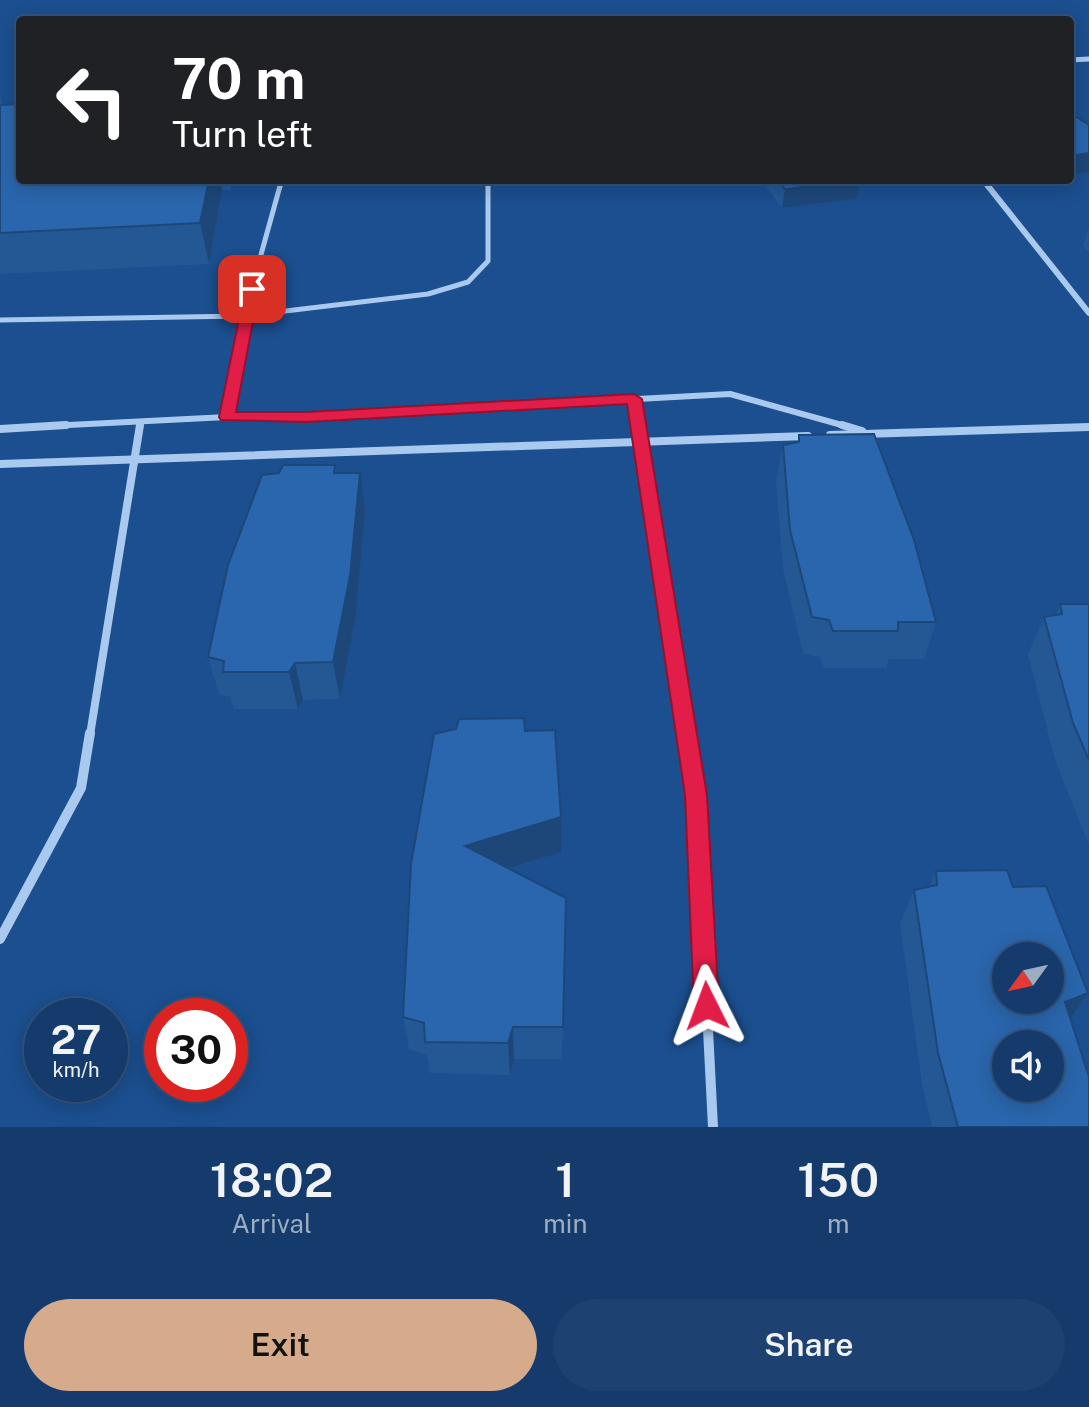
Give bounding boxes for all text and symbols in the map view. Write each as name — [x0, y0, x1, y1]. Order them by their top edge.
text: 70 m — [172, 46, 305, 112]
icon: left — [40, 48, 144, 152]
text: Turn left — [172, 113, 313, 155]
pin — [218, 255, 286, 323]
icon: arrive — [230, 267, 274, 311]
north arrow — [992, 942, 1064, 1014]
map controls — [992, 942, 1064, 1102]
position arrow — [665, 964, 749, 1048]
speed limit sign: 30 — [144, 998, 248, 1102]
text: 27 — [51, 1016, 101, 1063]
button: sound — [992, 1030, 1064, 1102]
text: km/h — [52, 1058, 100, 1082]
text: 18:02 — [210, 1151, 333, 1208]
text: 1 — [555, 1151, 575, 1208]
text: 150 — [797, 1151, 879, 1208]
text: Arrival — [231, 1208, 312, 1239]
text: min — [543, 1208, 587, 1239]
text: m — [827, 1208, 849, 1239]
button: Exit — [24, 1299, 537, 1391]
button: Share — [553, 1299, 1065, 1391]

